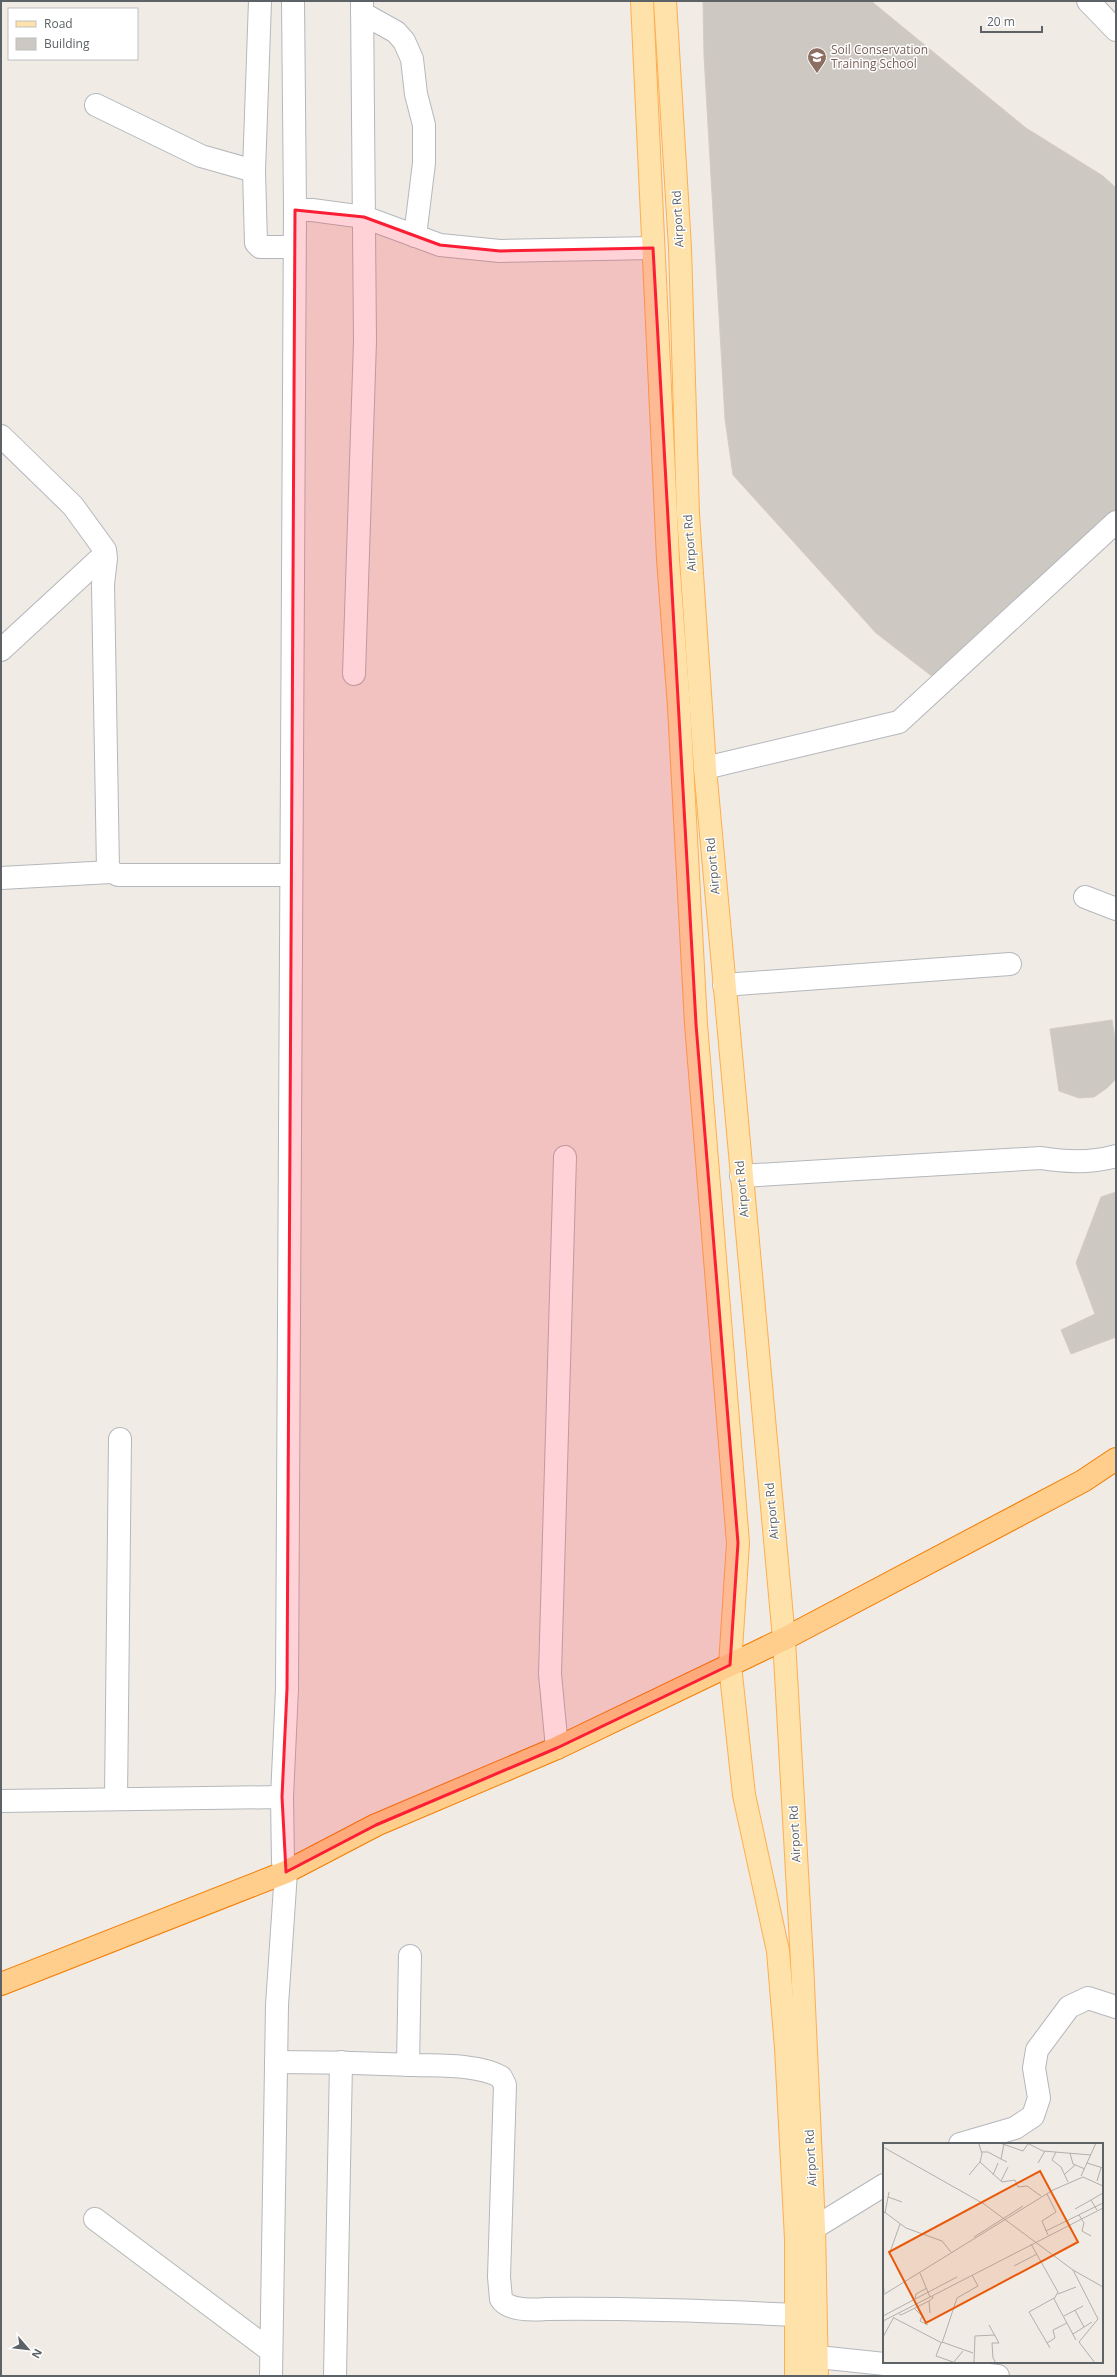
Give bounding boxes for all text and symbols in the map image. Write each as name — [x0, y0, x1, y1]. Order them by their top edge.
legend — [8, 8, 138, 60]
scale bar — [981, 8, 1042, 34]
text: 20 m — [987, 13, 1015, 30]
text: Road — [44, 15, 73, 32]
text: Building — [44, 35, 90, 52]
place label: Soil Conservation Training School — [831, 41, 928, 72]
school or university icon: Soil Conservation Training School — [806, 46, 828, 74]
street label: Airport Rd — [668, 190, 687, 248]
street label: Airport Rd — [679, 514, 700, 572]
street label: Airport Rd — [702, 837, 723, 895]
street label: Airport Rd — [731, 1160, 752, 1218]
street label: Airport Rd — [761, 1482, 782, 1540]
street label: Airport Rd — [785, 1805, 804, 1863]
street label: Airport Rd — [801, 2129, 820, 2187]
inset map — [883, 2143, 1103, 2363]
north arrow — [8, 2329, 48, 2369]
text: N — [29, 2346, 46, 2361]

